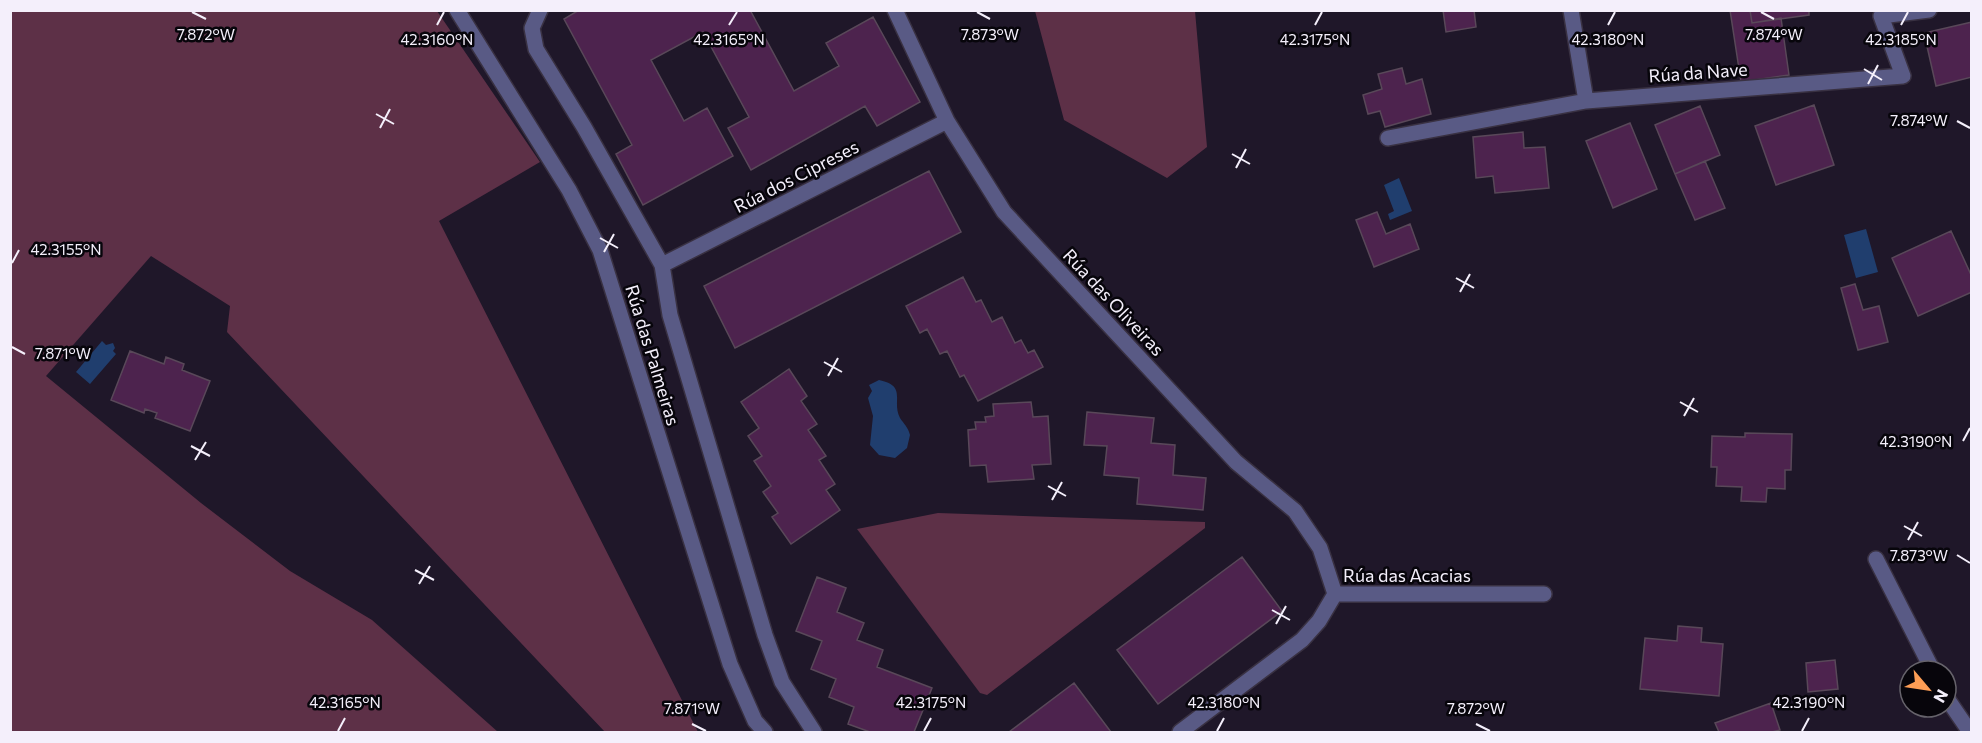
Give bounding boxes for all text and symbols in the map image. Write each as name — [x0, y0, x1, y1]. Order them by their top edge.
text: 7.872°W — [177, 25, 235, 43]
text: 7.873°W — [961, 25, 1019, 43]
text: 7.874°W — [1745, 25, 1803, 43]
text: 42.3160°N — [401, 30, 473, 48]
text: 42.3165°N — [693, 30, 765, 48]
text: 42.3175°N — [1280, 30, 1350, 48]
text: 42.3180°N — [1572, 30, 1644, 48]
text: 42.3185°N — [1865, 30, 1937, 48]
street label: Rúa da Nave — [1648, 58, 1748, 86]
text: 7.874°W — [1890, 111, 1948, 129]
street label: Rúa dos Cipreses — [730, 135, 862, 217]
text: 42.3155°N — [30, 240, 102, 258]
street label: Rúa das Oliveiras — [1059, 244, 1169, 360]
street label: Rúa das Palmeiras — [621, 282, 685, 428]
text: 7.871°W — [35, 344, 91, 362]
text: 42.3190°N — [1880, 432, 1952, 450]
text: 7.873°W — [1890, 546, 1948, 564]
street label: Rúa das Acacias — [1343, 564, 1471, 586]
north arrow — [1898, 659, 1958, 719]
text: N — [1930, 687, 1953, 706]
text: 42.3165°N — [309, 693, 381, 711]
text: 42.3175°N — [896, 693, 966, 711]
text: 42.3180°N — [1188, 693, 1260, 711]
text: 42.3190°N — [1773, 693, 1845, 711]
text: 7.871°W — [664, 699, 720, 717]
text: 7.872°W — [1447, 699, 1505, 717]

